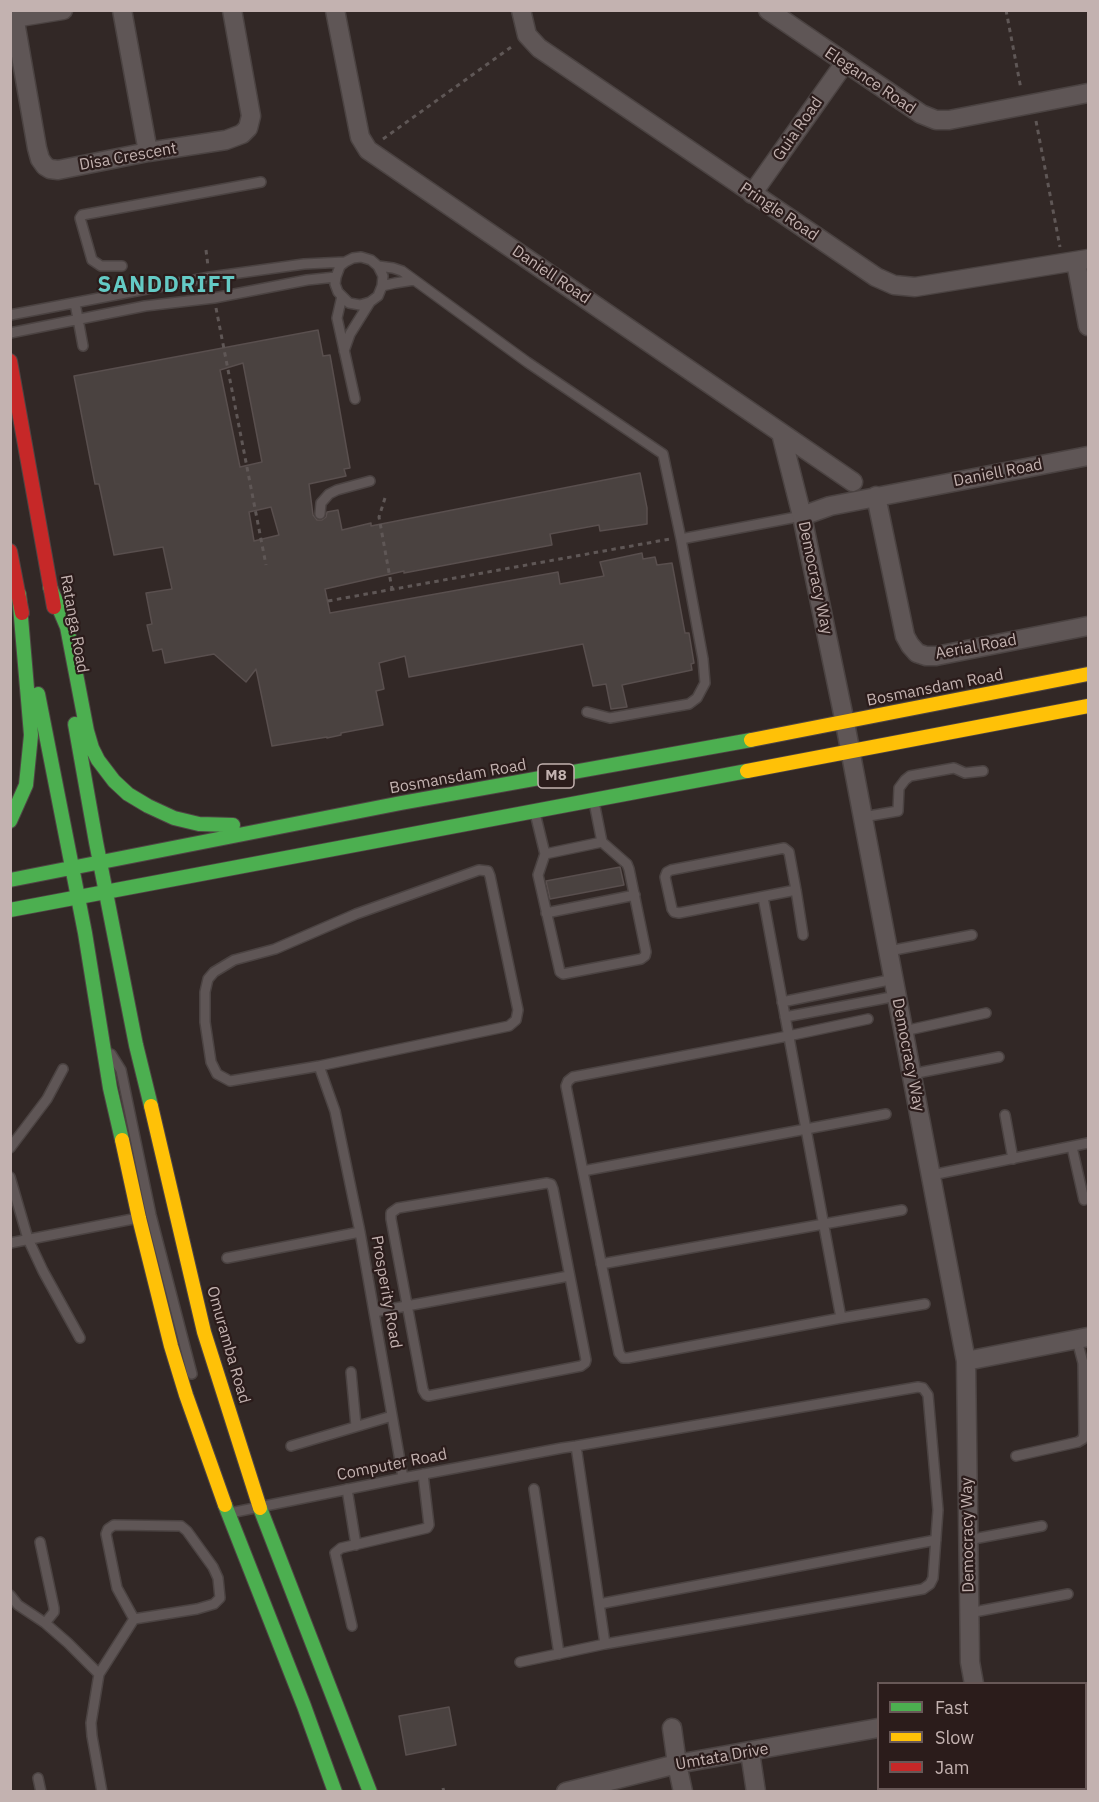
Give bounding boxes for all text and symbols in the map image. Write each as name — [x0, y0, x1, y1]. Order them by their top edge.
street label: Elegance Road — [821, 43, 919, 119]
street label: Guia Road — [769, 93, 827, 165]
street label: Disa Crescent — [78, 139, 178, 175]
street label: Pringle Road — [736, 179, 822, 245]
street label: Daniell Road — [508, 242, 594, 308]
district label: SANDDRIFT — [98, 273, 236, 299]
street label: Daniell Road — [952, 455, 1044, 491]
street label: Democracy Way — [794, 520, 836, 636]
street label: Ratanga Road — [56, 573, 92, 675]
street label: Aerial Road — [934, 630, 1018, 664]
street label: Bosmansdam Road — [865, 665, 1005, 711]
street label: Bosmansdam Road — [388, 755, 528, 799]
road number: M8 — [538, 764, 574, 788]
street label: Democracy Way — [888, 997, 928, 1113]
street label: Prosperity Road — [367, 1234, 405, 1350]
street label: Omuramba Road — [202, 1284, 254, 1406]
street label: Computer Road — [335, 1445, 449, 1485]
street label: Democracy Way — [957, 1477, 979, 1593]
legend — [877, 1682, 1087, 1790]
text: Fast — [935, 1696, 969, 1719]
text: Slow — [935, 1726, 974, 1749]
street label: Umtata Drive — [674, 1739, 770, 1775]
text: Jam — [935, 1756, 970, 1779]

